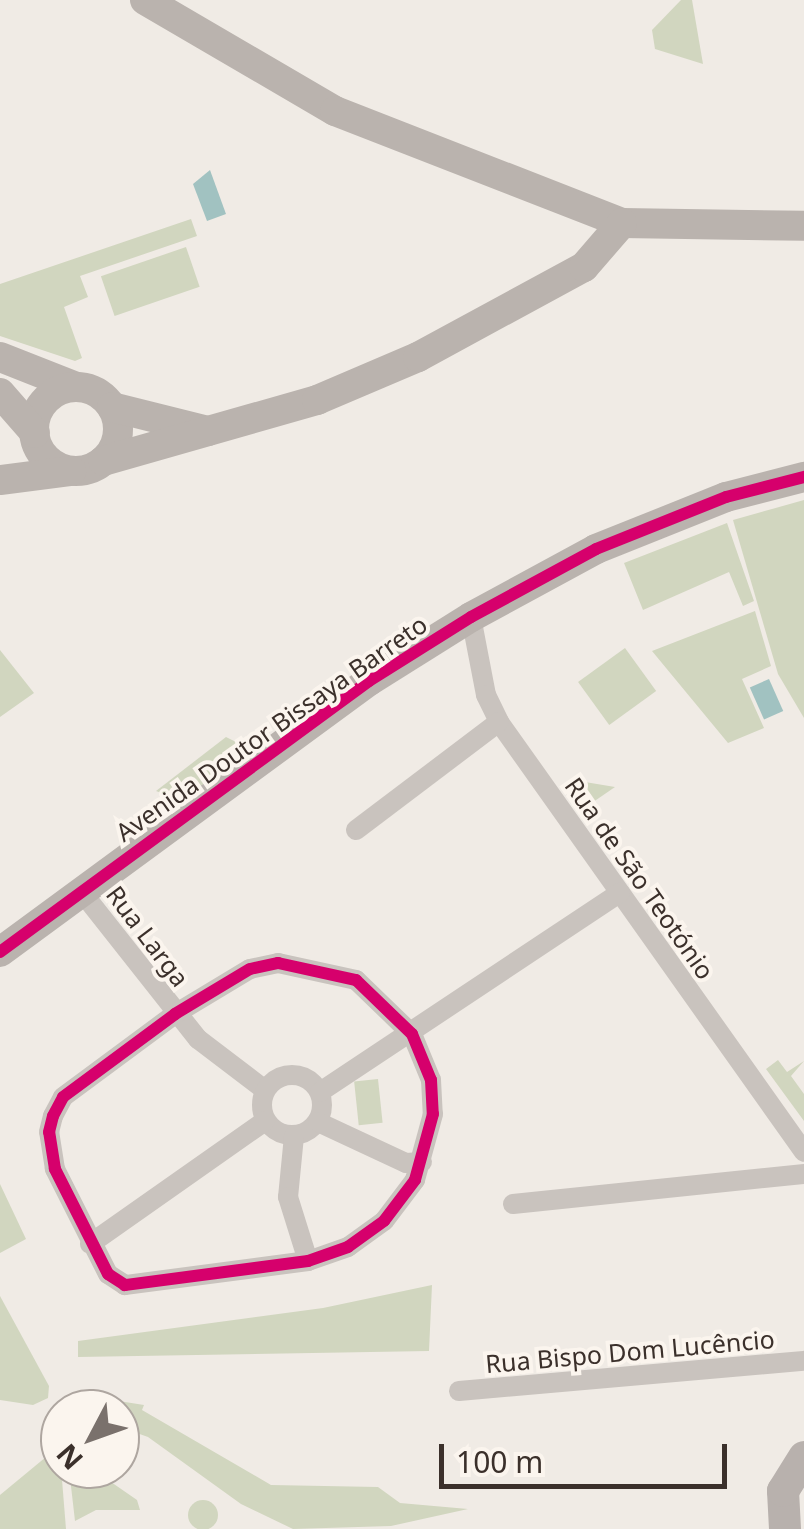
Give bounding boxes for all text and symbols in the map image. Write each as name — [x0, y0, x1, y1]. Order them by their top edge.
street label: Avenida Doutor Bissaya Barreto — [110, 609, 432, 847]
street label: Rua de São Teotónio — [559, 771, 721, 985]
street label: Rua Larga — [100, 880, 196, 992]
street label: Rua Bispo Dom Lucêncio — [484, 1323, 776, 1379]
north arrow — [40, 1389, 140, 1489]
scale bar — [444, 1424, 732, 1486]
text: N — [47, 1436, 91, 1478]
text: 100 m — [456, 1441, 543, 1482]

